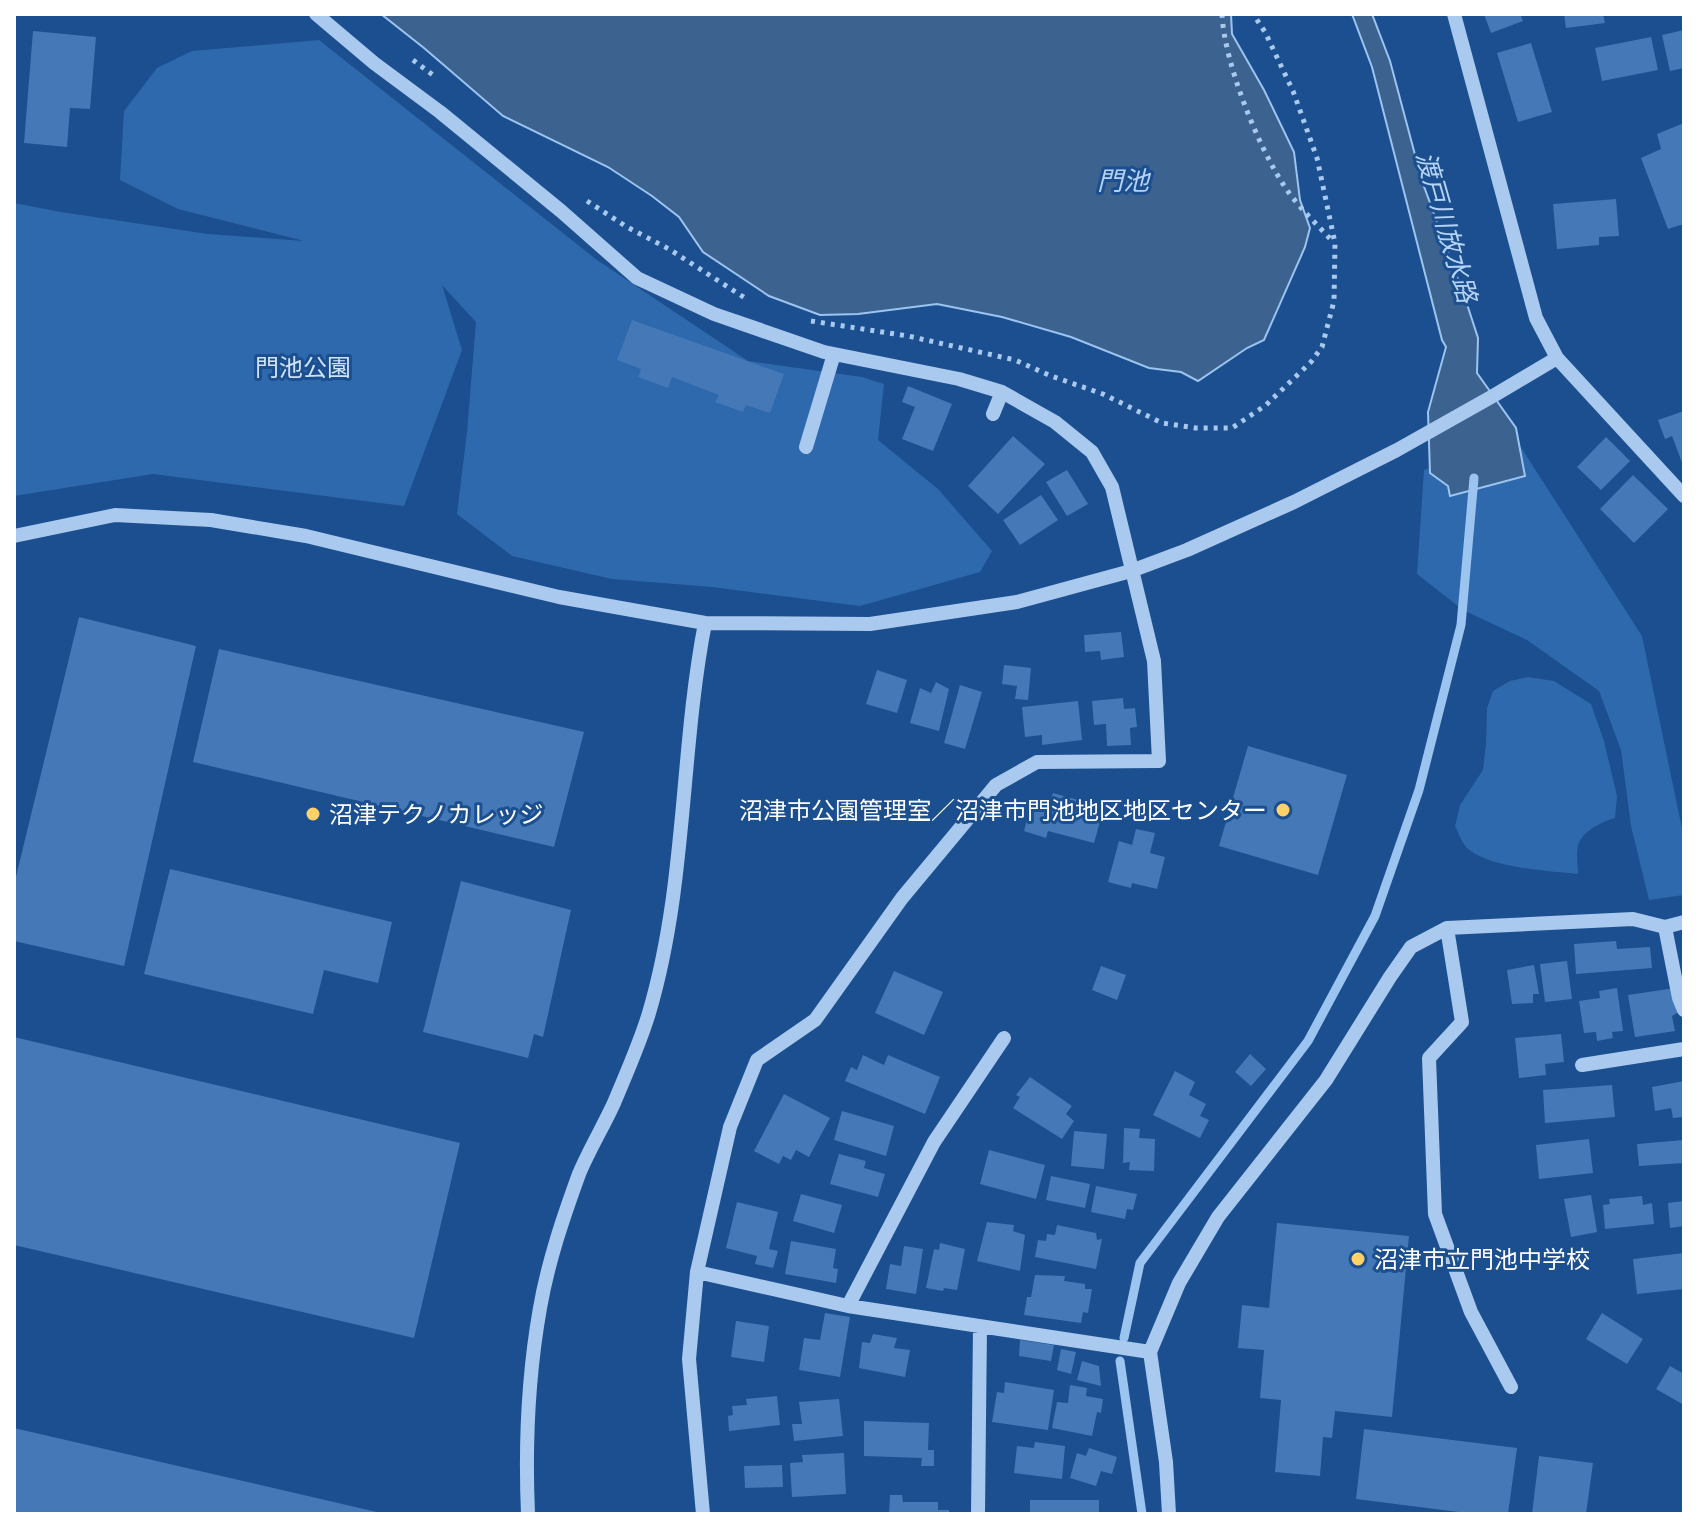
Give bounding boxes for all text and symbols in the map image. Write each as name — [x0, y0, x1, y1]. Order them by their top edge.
water label: 渡戸川放水路 — [1411, 148, 1484, 308]
water label: 門池 — [1097, 165, 1152, 196]
park label: 門池公園 — [255, 353, 351, 381]
place label: 沼津市公園管理室／沼津市門池地区地区センター — [739, 796, 1267, 824]
place label: 沼津テクノカレッジ — [329, 800, 544, 828]
marker: 沼津市公園管理室／沼津市門池地区地区センター — [1274, 801, 1292, 819]
marker: 沼津テクノカレッジ — [304, 805, 322, 823]
place label: 沼津市立門池中学校 — [1374, 1245, 1590, 1273]
marker: 沼津市立門池中学校 — [1349, 1250, 1367, 1268]

